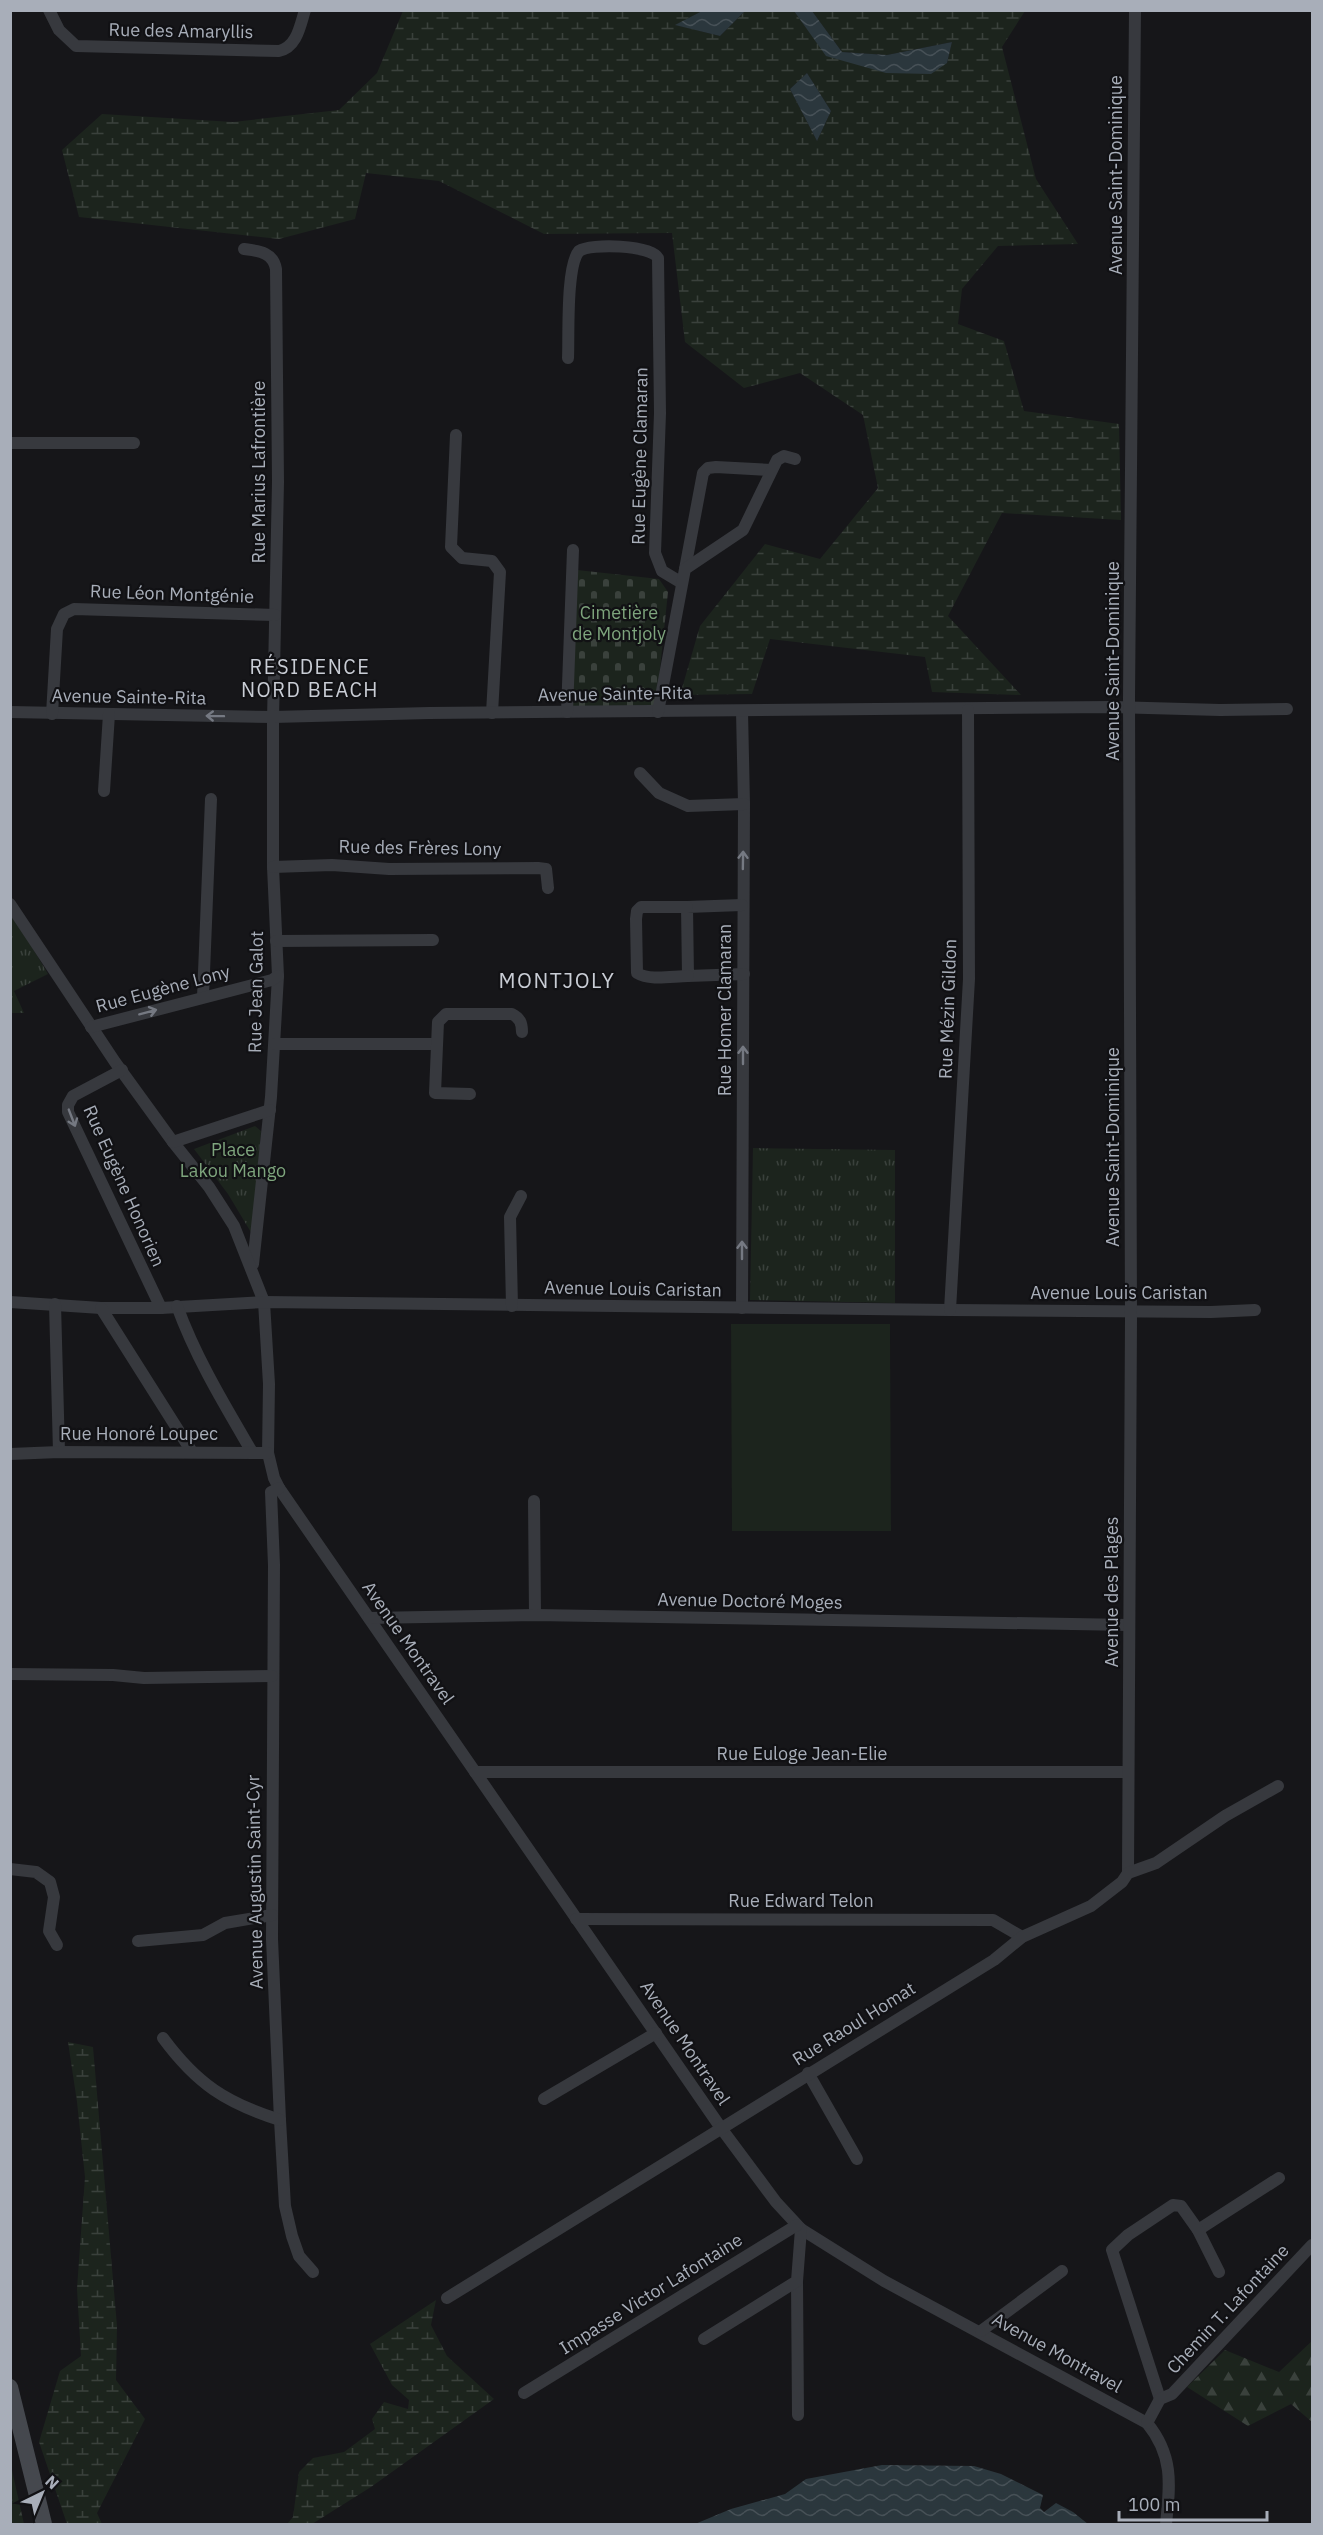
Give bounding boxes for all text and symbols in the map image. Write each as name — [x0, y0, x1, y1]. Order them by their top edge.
street label: Rue des Amaryllis — [108, 18, 254, 43]
street label: Avenue Saint-Dominique — [1104, 75, 1127, 275]
street label: Rue Eugène Clamaran — [626, 367, 653, 545]
street label: Rue Marius Lafrontière — [247, 380, 270, 563]
street label: Avenue Saint-Dominique — [1101, 561, 1124, 761]
street label: Rue Léon Montgénie — [90, 579, 255, 608]
park label: Cimetière de Montjoly — [572, 601, 666, 645]
district label: RÉSIDENCE NORD BEACH — [241, 653, 379, 703]
street label: Avenue Sainte-Rita — [538, 681, 693, 706]
street label: Avenue Sainte-Rita — [52, 684, 207, 709]
one-way arrow — [205, 710, 225, 721]
street label: Rue des Frères Lony — [338, 835, 502, 860]
one-way arrow — [737, 850, 749, 870]
street label: Rue Homer Clamaran — [713, 924, 736, 1096]
street label: Rue Jean Galot — [243, 931, 268, 1053]
street label: Rue Mézin Gildon — [934, 938, 961, 1079]
street label: Rue Eugène Lony — [93, 960, 233, 1018]
district label: MONTJOLY — [499, 966, 615, 994]
one-way arrow — [138, 1005, 157, 1017]
one-way arrow — [737, 1045, 749, 1065]
street label: Avenue Saint-Dominique — [1101, 1047, 1124, 1247]
street label: Rue Eugène Honorien — [78, 1101, 170, 1270]
one-way arrow — [67, 1108, 78, 1127]
park label: Place Lakou Mango — [180, 1138, 286, 1182]
one-way arrow — [736, 1240, 748, 1260]
street label: Avenue Louis Caristan — [544, 1275, 722, 1302]
street label: Avenue Louis Caristan — [1030, 1281, 1208, 1304]
street label: Rue Honoré Loupec — [60, 1422, 218, 1445]
street label: Avenue des Plages — [1100, 1516, 1123, 1668]
street label: Avenue Montravel — [357, 1577, 459, 1709]
street label: Avenue Doctoré Moges — [657, 1587, 843, 1614]
street label: Rue Euloge Jean-Elie — [717, 1742, 888, 1765]
street label: Avenue Augustin Saint-Cyr — [241, 1774, 268, 1990]
street label: Rue Edward Telon — [728, 1889, 874, 1912]
street label: Avenue Montravel — [635, 1976, 736, 2109]
street label: Rue Raoul Homat — [788, 1977, 920, 2071]
street label: Impasse Victor Lafontaine — [555, 2228, 747, 2359]
street label: Chemin T. Lafontaine — [1162, 2239, 1294, 2378]
street label: Avenue Montravel — [988, 2307, 1126, 2398]
north arrow — [12, 2463, 72, 2523]
text: N — [41, 2471, 63, 2493]
scale bar — [1119, 2484, 1268, 2522]
text: 100 m — [1128, 2493, 1180, 2516]

